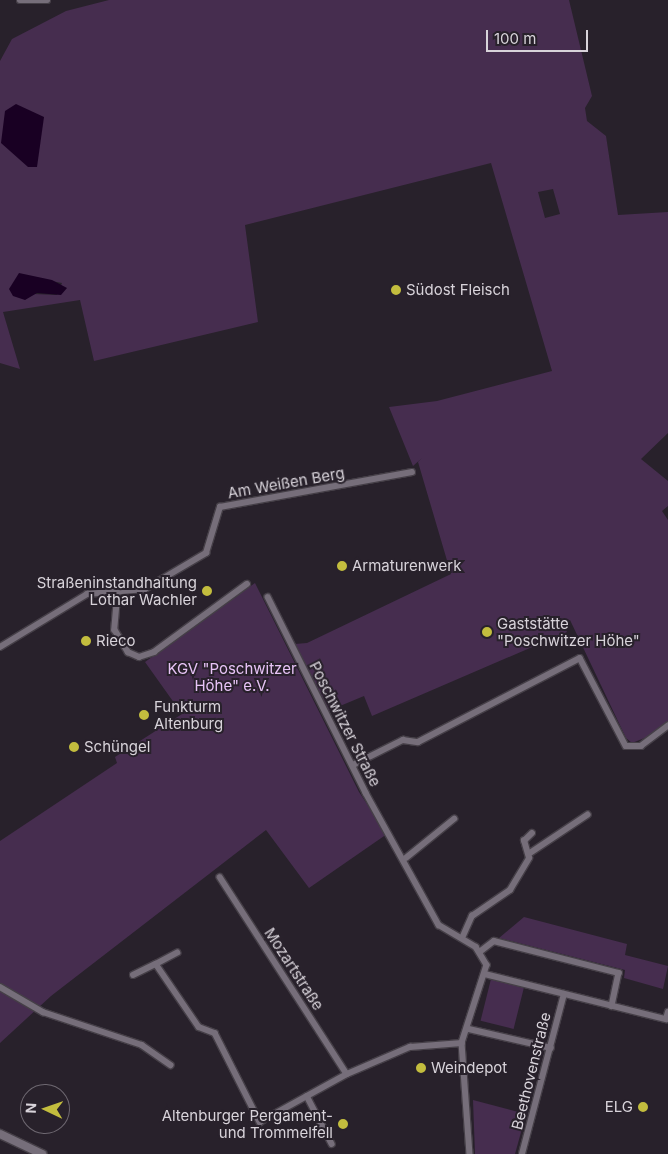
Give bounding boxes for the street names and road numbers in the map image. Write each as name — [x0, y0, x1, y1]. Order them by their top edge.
street label: Am Weißen Berg — [226, 464, 346, 502]
street label: Poschwitzer Straße — [306, 658, 384, 790]
street label: Mozartstraße — [261, 924, 327, 1014]
street label: Beethovenstraße — [508, 1010, 554, 1132]

